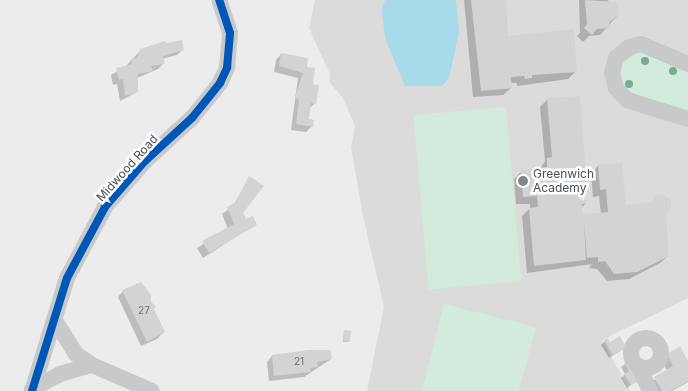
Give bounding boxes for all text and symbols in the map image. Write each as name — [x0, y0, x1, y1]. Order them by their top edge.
street label: Midwood Road — [93, 132, 161, 204]
place label: Greenwich Academy — [533, 167, 594, 195]
marker: Greenwich Academy — [517, 175, 529, 187]
house number: 27 — [138, 305, 150, 317]
house number: 21 — [294, 356, 304, 368]

